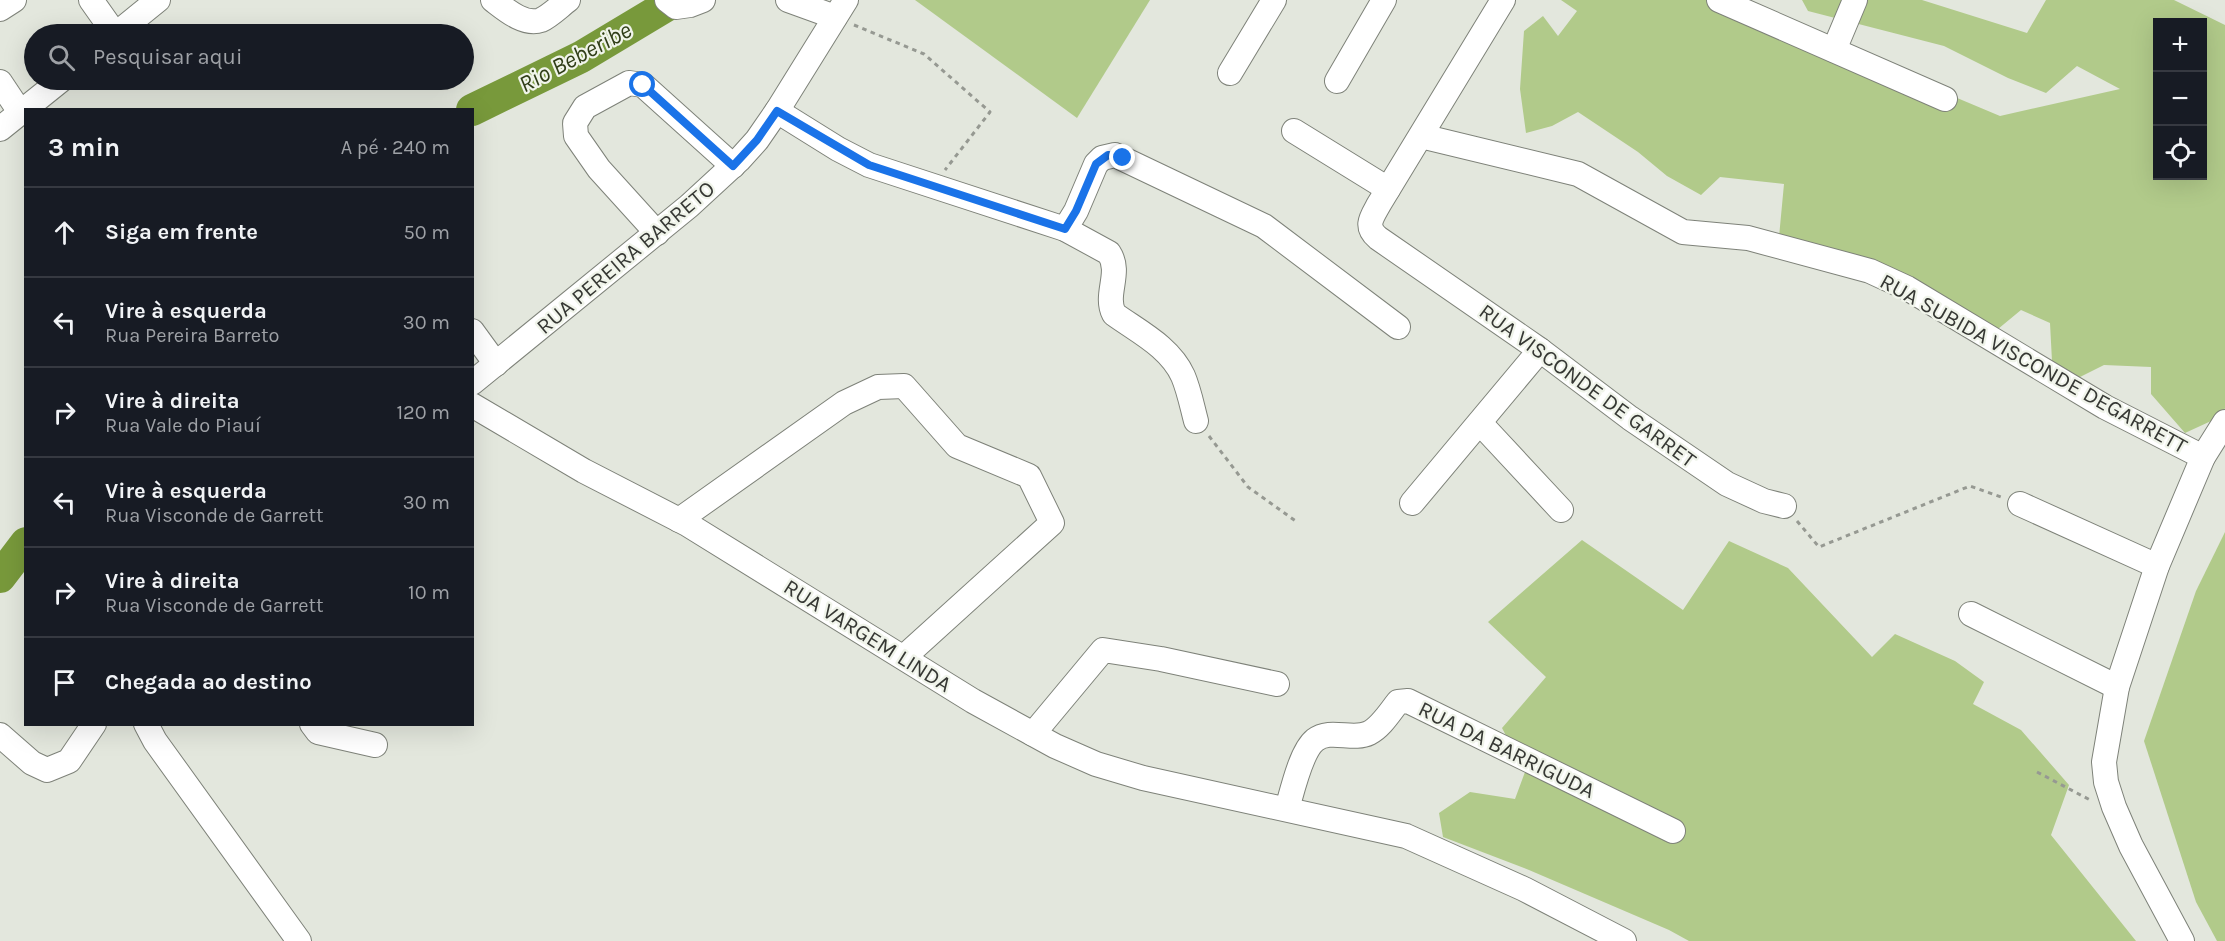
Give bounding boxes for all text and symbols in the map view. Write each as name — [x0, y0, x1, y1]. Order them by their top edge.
water label: Rio Beberibe — [514, 16, 636, 98]
map controls — [2153, 18, 2207, 180]
button: + — [2153, 18, 2207, 72]
search box — [24, 24, 474, 90]
icon: search — [45, 41, 78, 74]
text: Pesquisar aqui — [93, 44, 242, 70]
route start — [629, 71, 655, 97]
button: − — [2153, 72, 2207, 126]
button: locate — [2153, 126, 2207, 180]
text: 3 min — [48, 132, 120, 163]
text: A pé · 240 m — [341, 136, 450, 159]
route end — [1109, 144, 1135, 170]
street label: RUA PEREIRA BARRETO — [531, 176, 720, 340]
icon: ahead — [48, 216, 81, 249]
text: Siga em frente — [105, 219, 258, 245]
text: 50 m — [403, 221, 450, 244]
street label: RUA SUBIDA VISCONDE DEGARRETT — [1875, 268, 2192, 459]
text: Vire à esquerda — [105, 298, 267, 324]
street label: RUA VISCONDE DE GARRET — [1474, 298, 1701, 473]
icon: left — [48, 306, 81, 339]
text: 30 m — [403, 311, 450, 334]
text: Rua Pereira Barreto — [105, 324, 280, 347]
text: Vire à direita — [105, 388, 240, 414]
icon: right — [48, 396, 81, 429]
text: 120 m — [396, 401, 450, 424]
text: Rua Vale do Piauí — [105, 414, 261, 437]
text: Vire à esquerda — [105, 478, 267, 504]
icon: left — [48, 486, 81, 519]
text: 30 m — [403, 491, 450, 514]
text: Rua Visconde de Garrett — [105, 504, 324, 527]
text: Vire à direita — [105, 568, 240, 594]
street label: RUA VARGEM LINDA — [779, 574, 956, 698]
icon: right — [48, 576, 81, 609]
text: 10 m — [408, 581, 450, 604]
text: Rua Visconde de Garrett — [105, 594, 324, 617]
icon: arrive — [48, 666, 81, 699]
text: Chegada ao destino — [105, 669, 312, 695]
street label: RUA DA BARRIGUDA — [1414, 696, 1599, 804]

